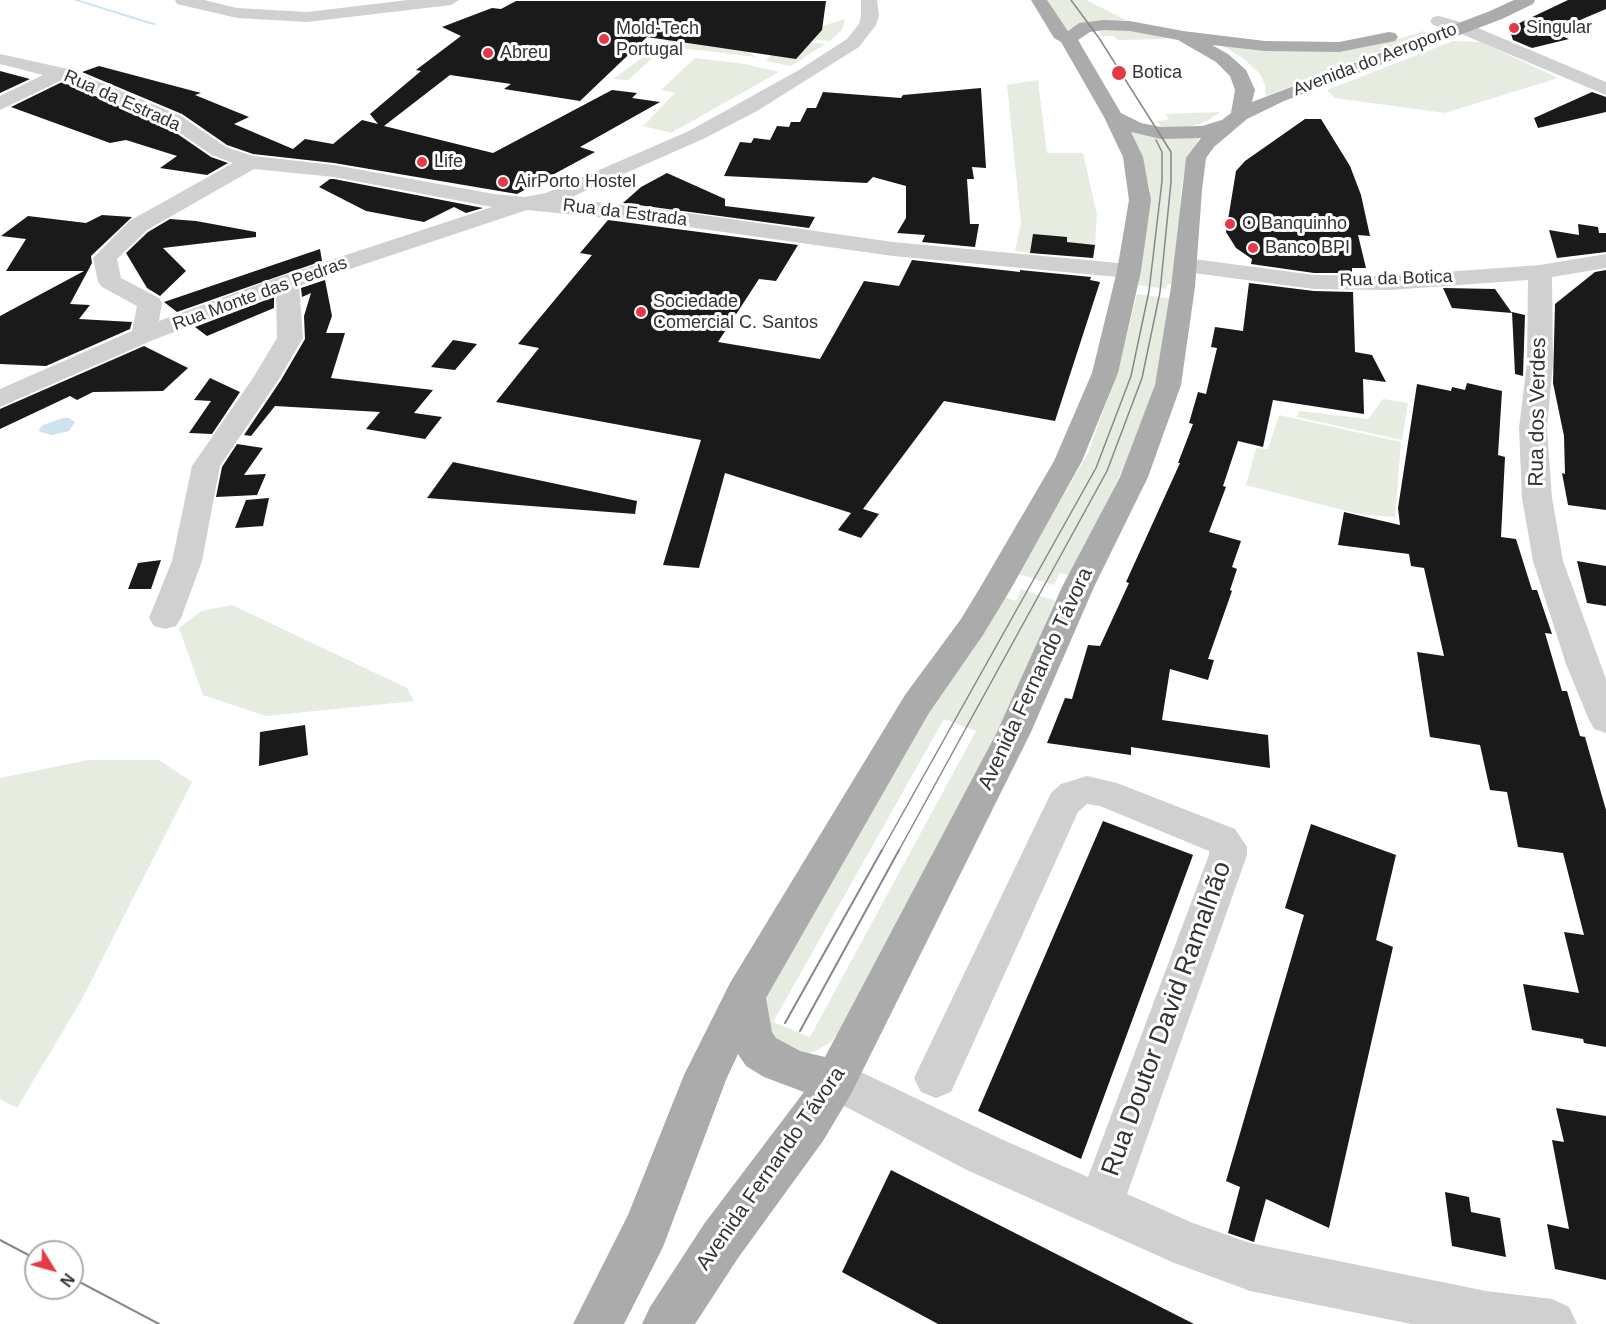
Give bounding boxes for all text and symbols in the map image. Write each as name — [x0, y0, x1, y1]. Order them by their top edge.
place label: Singular — [1526, 17, 1592, 39]
place label: Mold-Tech Portugal — [616, 18, 699, 60]
street label: Avenida do Aeroporto — [1290, 19, 1460, 101]
marker: Singular — [1507, 21, 1521, 35]
marker: Mold-Tech Portugal — [597, 32, 611, 46]
place label: Abreu — [500, 42, 548, 64]
marker: Abreu — [481, 46, 495, 60]
place label: Botica — [1132, 62, 1182, 84]
marker: Botica — [1110, 64, 1128, 82]
street label: Rua da Estrada — [60, 66, 184, 136]
place label: Life — [434, 151, 463, 173]
marker: Life — [415, 155, 429, 169]
place label: AirPorto Hostel — [515, 171, 636, 193]
marker: AirPorto Hostel — [496, 175, 510, 189]
street label: Rua da Estrada — [562, 195, 688, 231]
place label: O Banquinho — [1242, 213, 1347, 235]
marker: O Banquinho — [1223, 217, 1237, 231]
place label: Banco BPI — [1265, 237, 1350, 259]
marker: Banco BPI — [1246, 241, 1260, 255]
street label: Rua Monte das Pedras — [170, 252, 350, 336]
street label: Rua da Botica — [1339, 266, 1453, 292]
place label: Sociedade Comercial C. Santos — [653, 291, 818, 334]
marker: Sociedade Comercial C. Santos — [634, 305, 648, 319]
street label: Rua dos Verdes — [1524, 337, 1552, 487]
street label: Avenida Fernando Távora — [973, 564, 1099, 794]
street label: Rua Doutor David Ramalhão — [1095, 857, 1239, 1181]
street label: Avenida Fernando Távora — [691, 1062, 851, 1276]
north arrow — [24, 1240, 84, 1300]
text: N — [57, 1270, 77, 1290]

